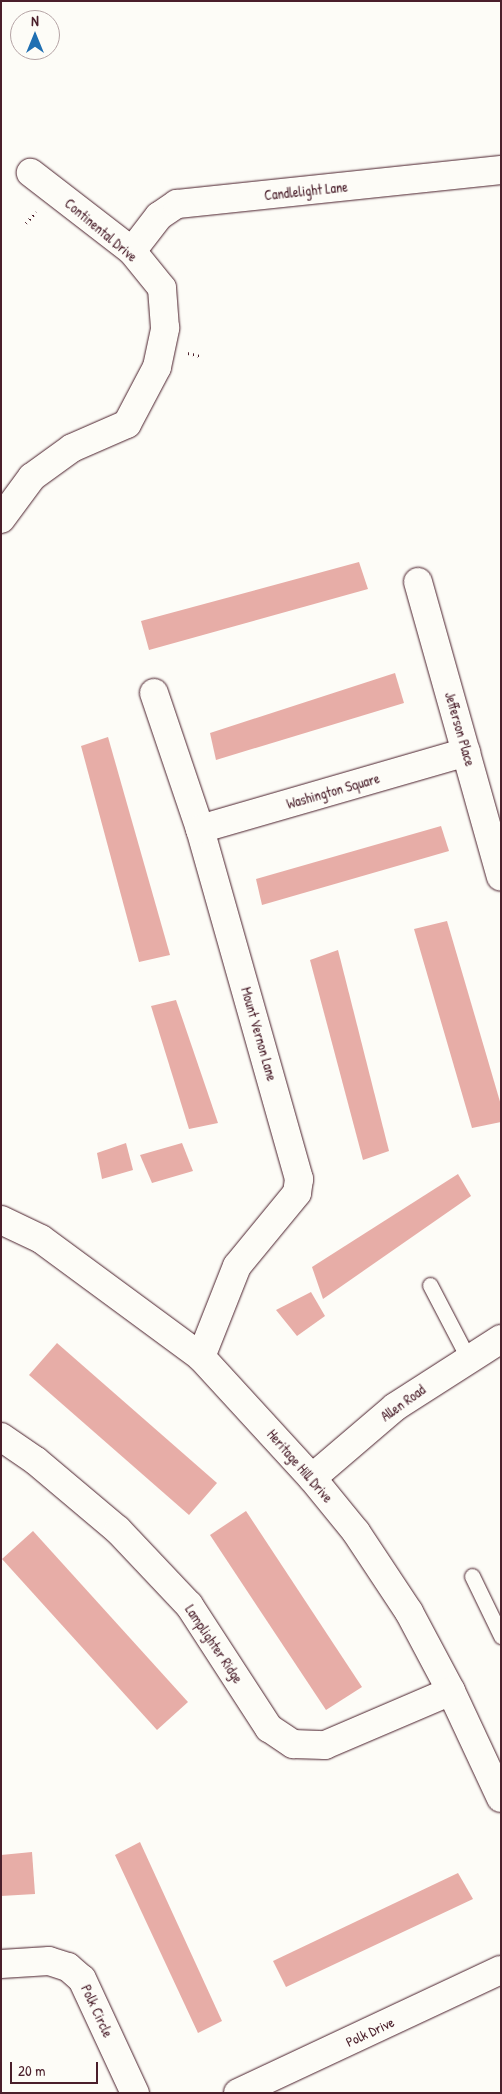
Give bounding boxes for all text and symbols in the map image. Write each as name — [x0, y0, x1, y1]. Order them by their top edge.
north arrow — [10, 10, 60, 60]
text: N — [31, 11, 39, 30]
street label: Candlelight Lane — [263, 178, 349, 204]
street label: Continental Drive — [61, 195, 141, 265]
street label: Jefferson Place — [441, 690, 479, 768]
street label: Washington Square — [285, 770, 381, 812]
street label: Mount Vernon Lane — [238, 985, 280, 1083]
street label: Allen Road — [377, 1381, 429, 1425]
street label: Heritage Hill Drive — [264, 1426, 336, 1506]
street label: Lamplighter Ridge — [182, 1602, 246, 1686]
street label: Polk Circle — [78, 1982, 116, 2040]
street label: Polk Drive — [343, 2014, 397, 2050]
scale bar — [12, 2052, 100, 2084]
text: 20 m — [18, 2060, 45, 2081]

